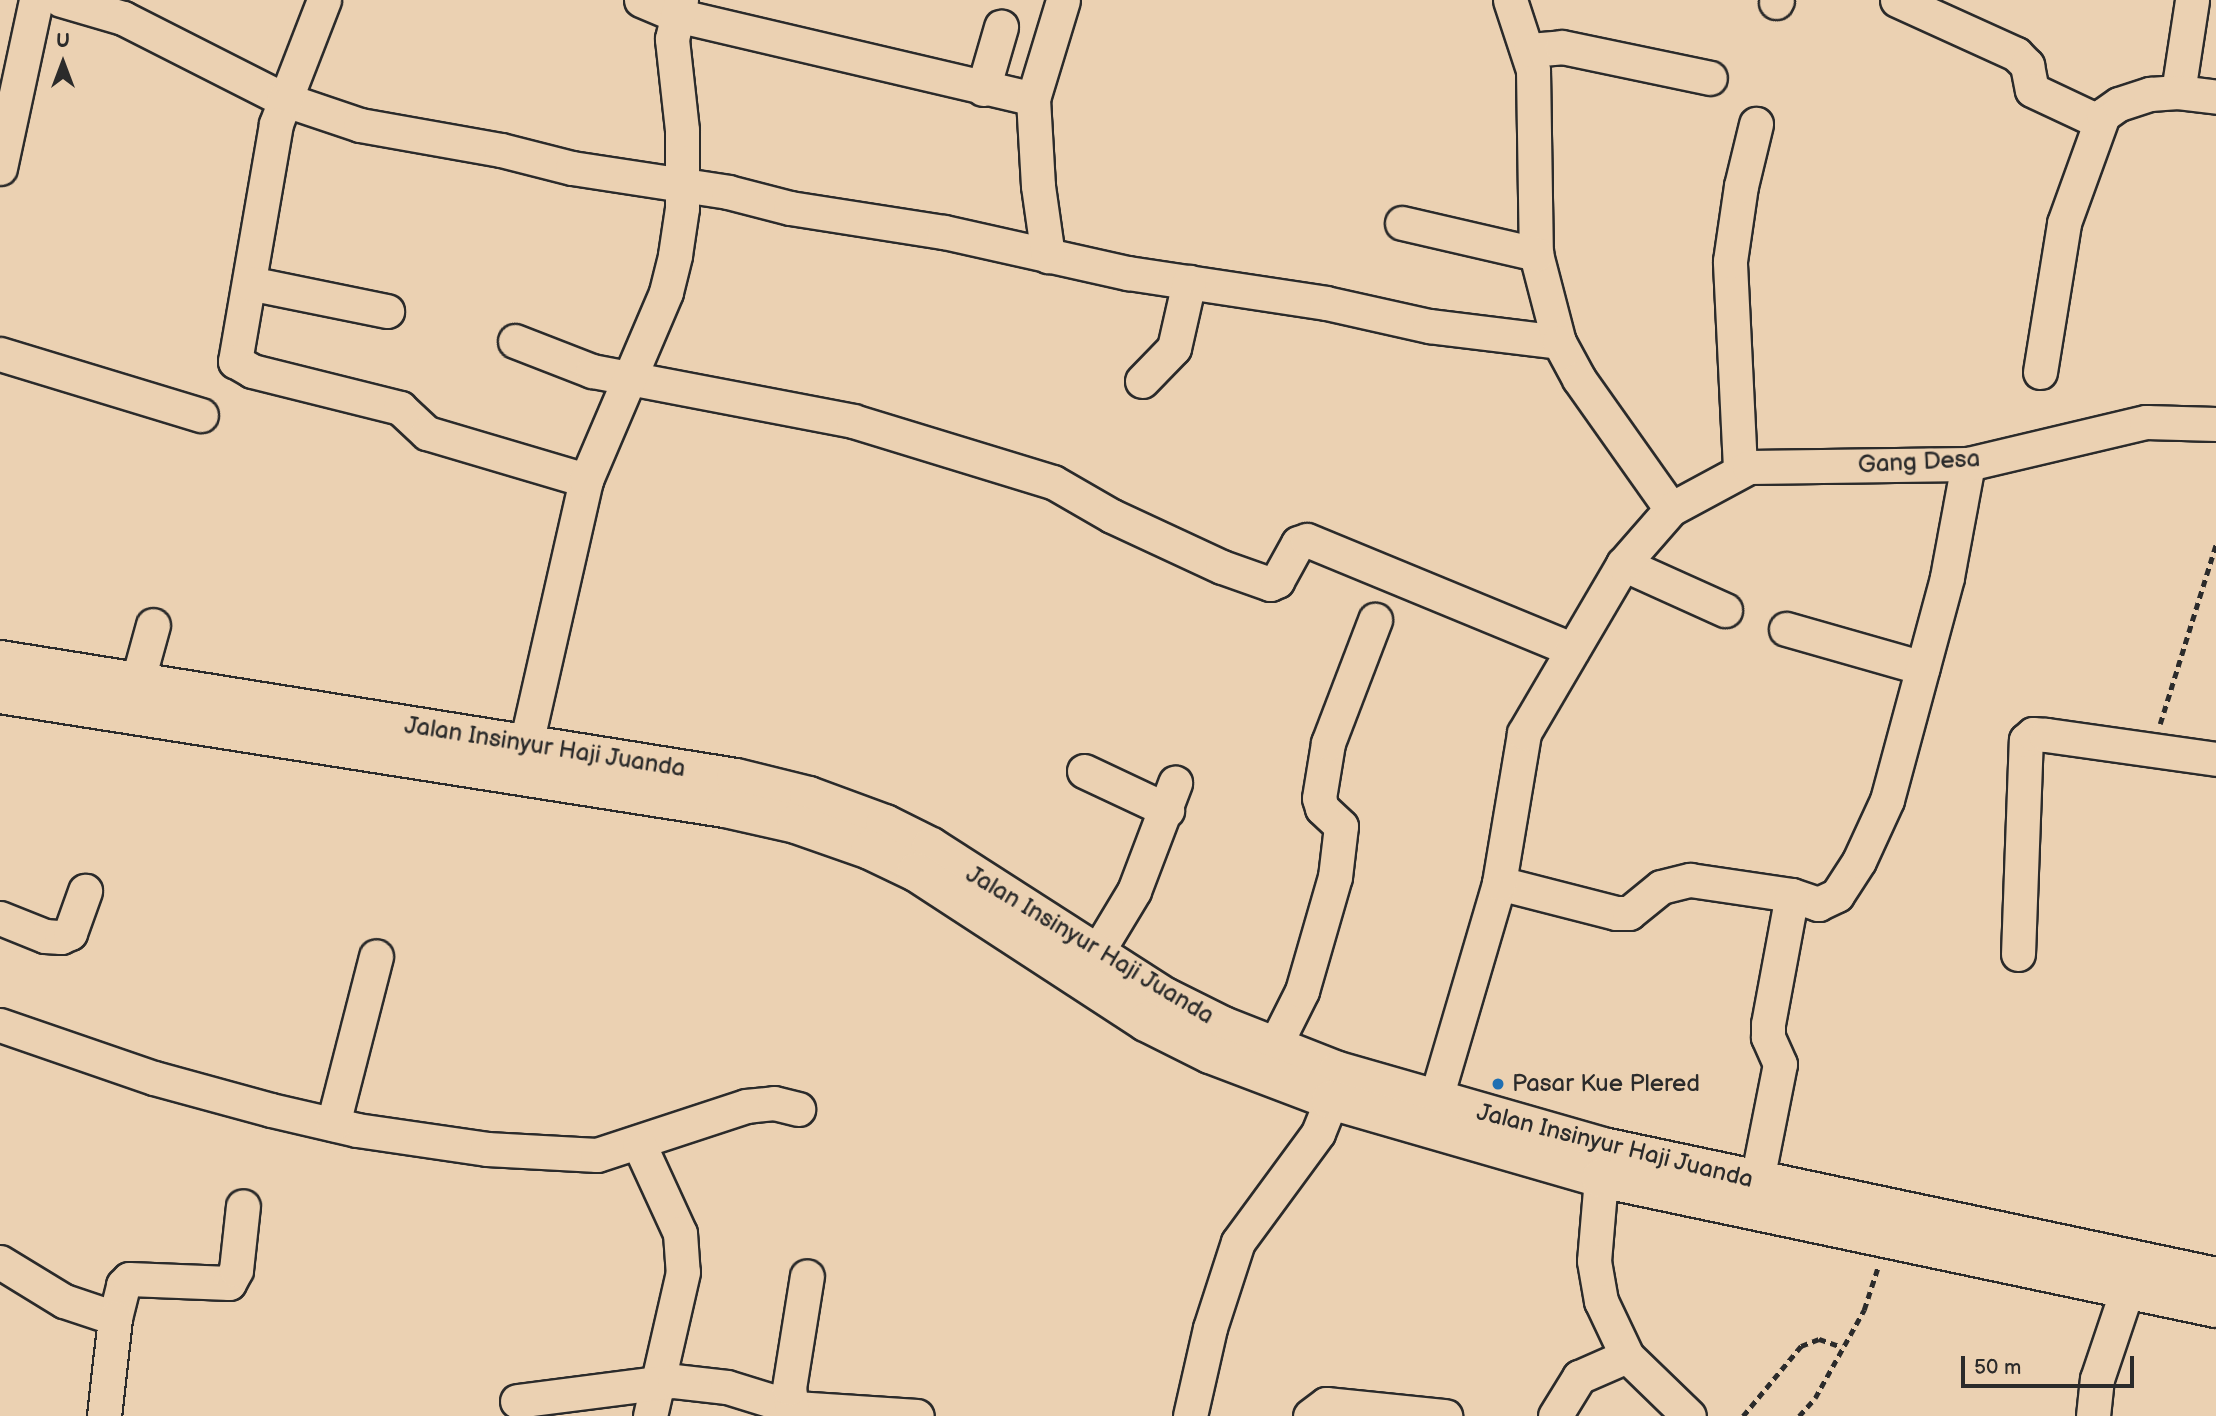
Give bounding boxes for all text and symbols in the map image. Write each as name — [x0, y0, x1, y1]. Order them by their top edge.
north arrow — [28, 28, 98, 98]
text: U — [56, 30, 70, 53]
street label: Gang Desa — [1857, 444, 1981, 480]
street label: Jalan Insinyur Haji Juanda — [402, 710, 688, 784]
street label: Jalan Insinyur Haji Juanda — [960, 859, 1220, 1031]
place label: Pasar Kue Plered — [1512, 1070, 1700, 1098]
marker: Pasar Kue Plered — [1490, 1076, 1506, 1092]
street label: Jalan Insinyur Haji Juanda — [1473, 1098, 1757, 1194]
scale bar — [1964, 1342, 2137, 1386]
text: 50 m — [1974, 1355, 2021, 1380]

